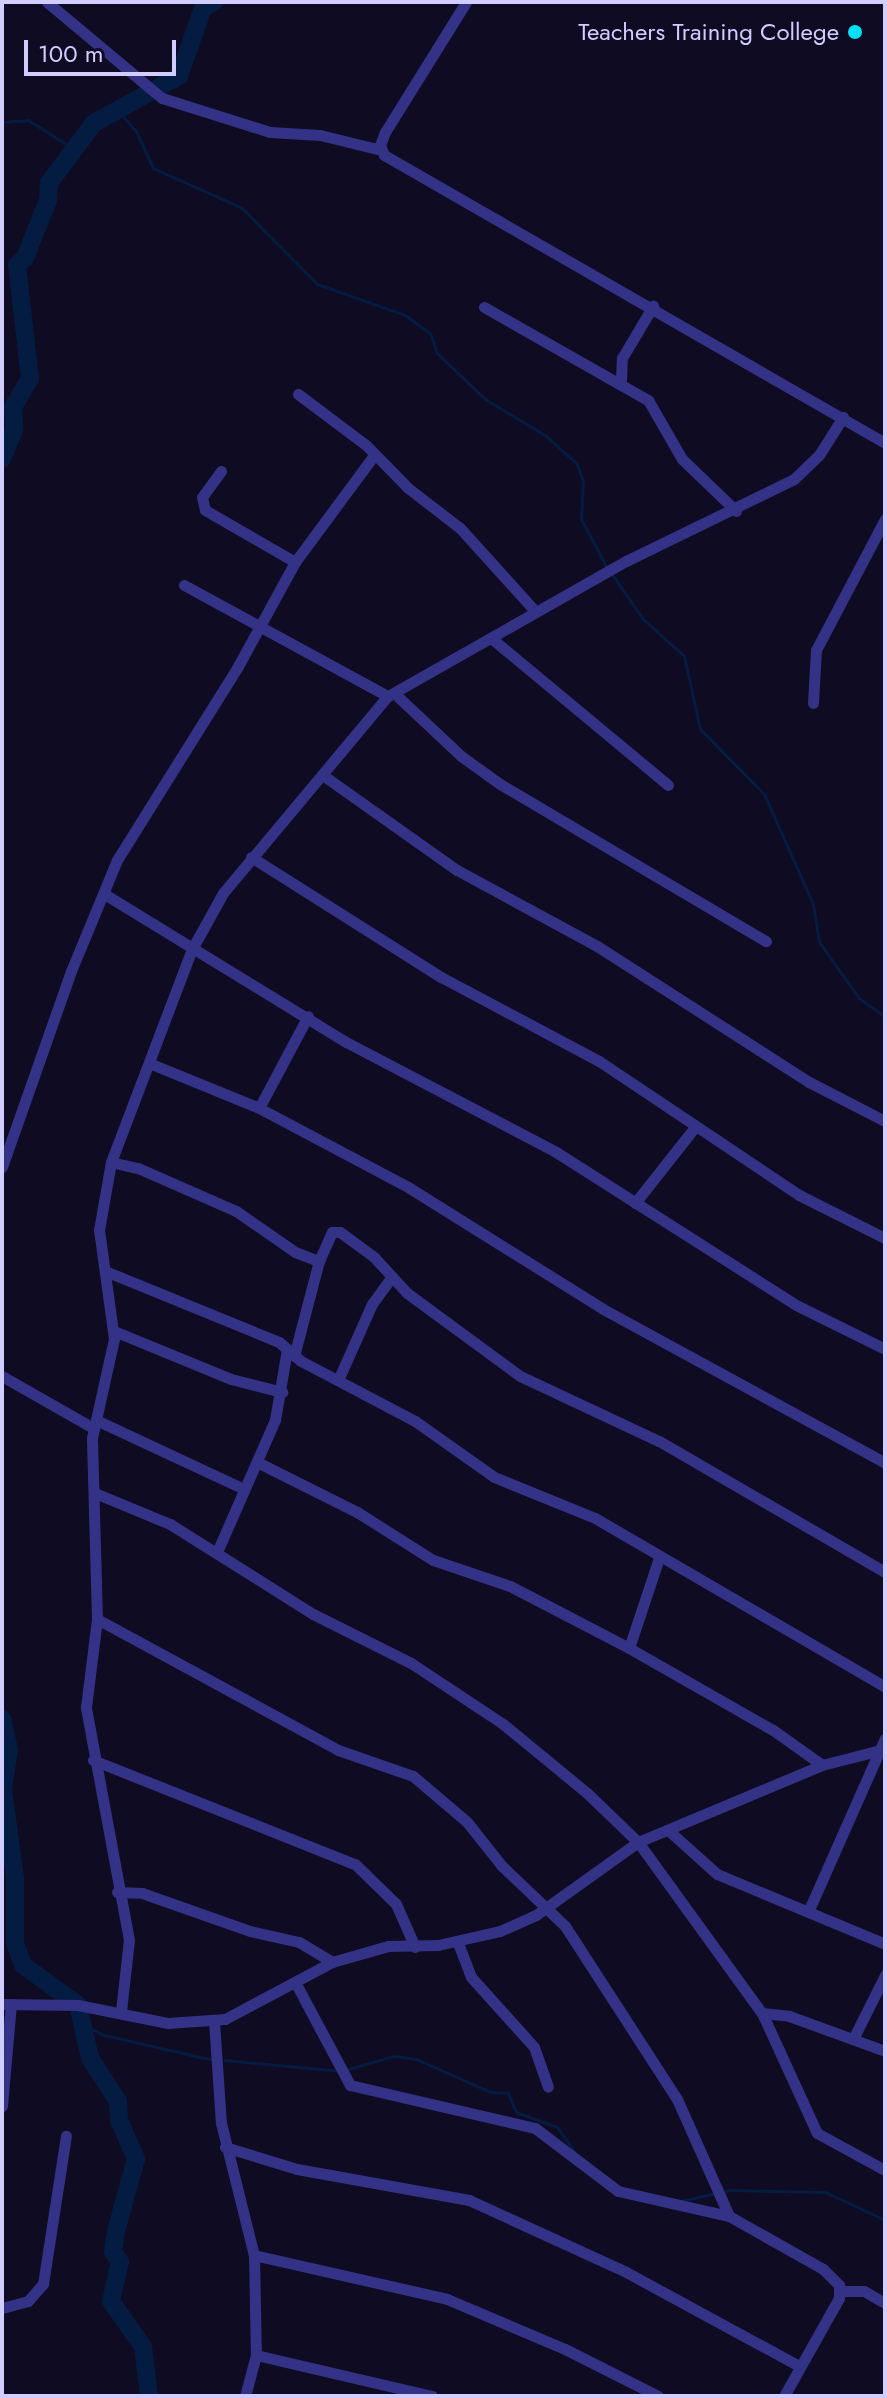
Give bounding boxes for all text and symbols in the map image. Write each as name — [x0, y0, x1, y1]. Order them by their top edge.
place label: Teachers Training College — [578, 18, 839, 46]
marker: Teachers Training College — [846, 23, 864, 41]
scale bar — [28, 24, 180, 74]
text: 100 m — [38, 36, 104, 71]

